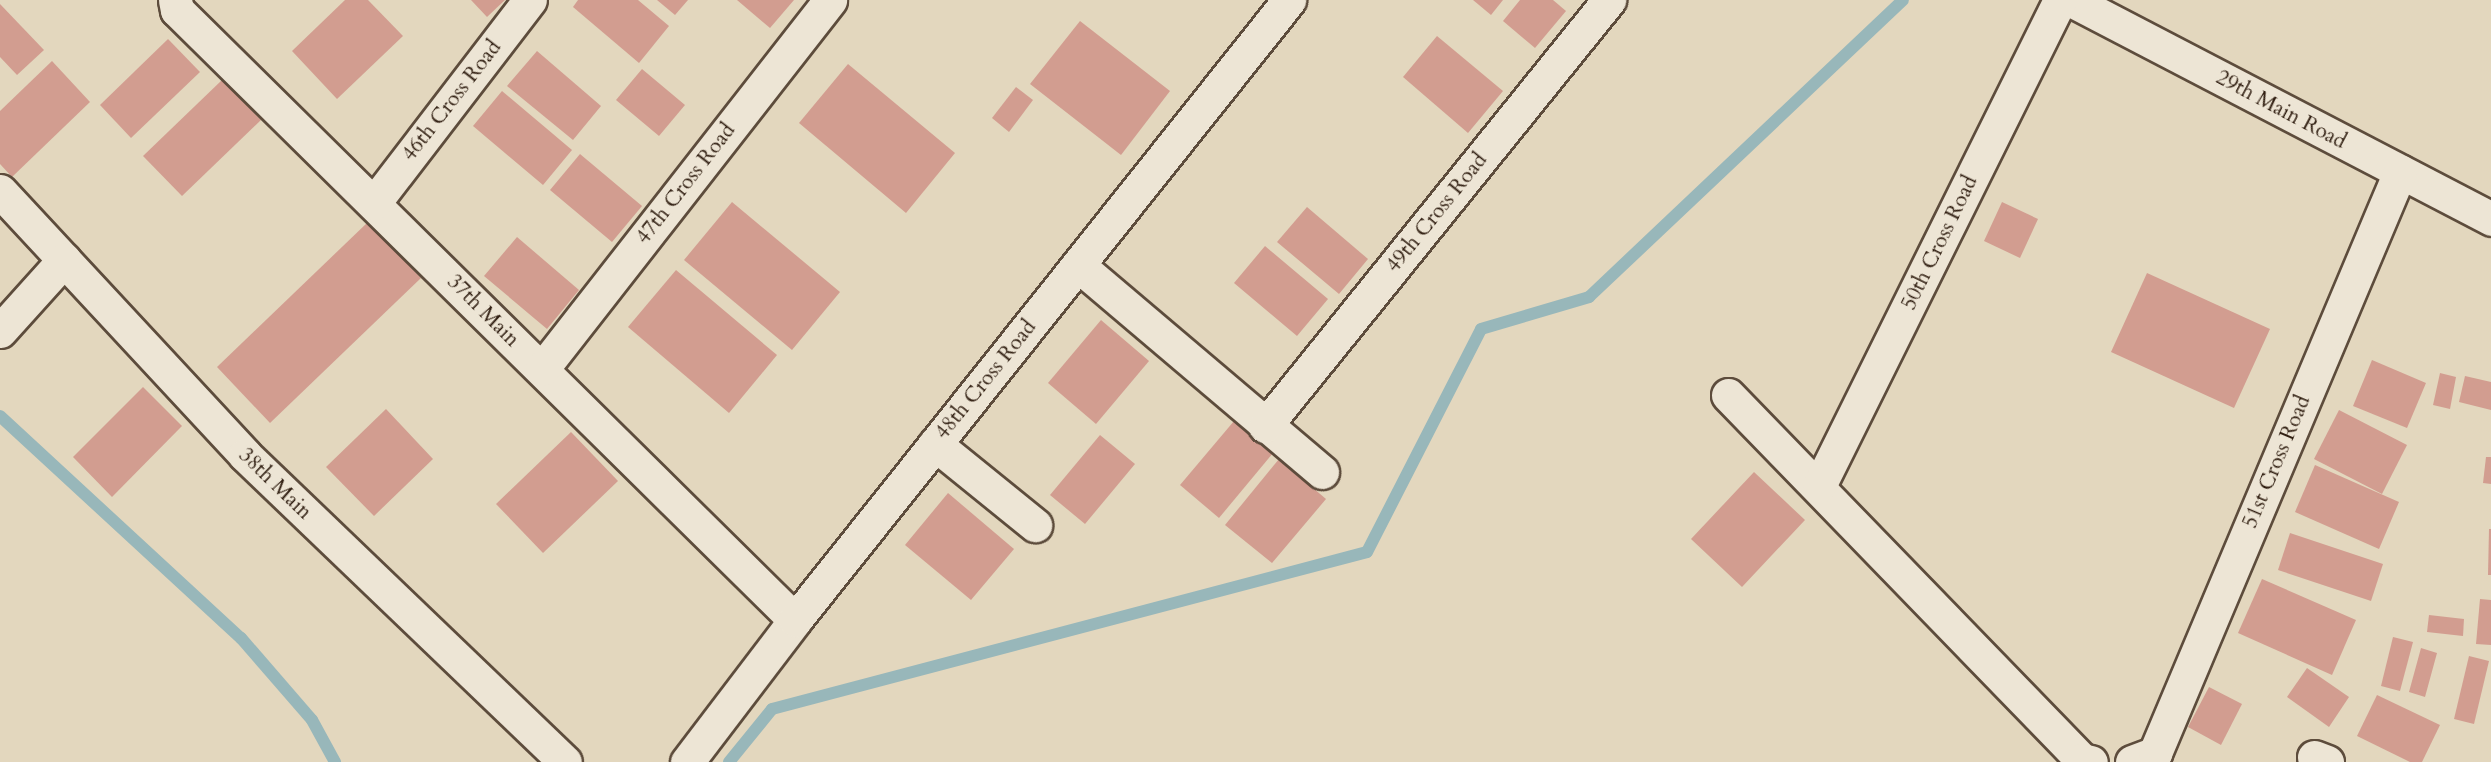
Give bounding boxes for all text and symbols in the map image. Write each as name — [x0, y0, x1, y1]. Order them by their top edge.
street label: 46th Cross Road — [397, 36, 507, 166]
street label: 29th Main Road — [2212, 65, 2350, 155]
street label: 47th Cross Road — [631, 119, 741, 249]
street label: 49th Cross Road — [1381, 148, 1493, 278]
street label: 50th Cross Road — [1897, 172, 1983, 314]
street label: 37th Main — [442, 270, 524, 352]
street label: 48th Cross Road — [930, 315, 1042, 445]
street label: 51st Cross Road — [2238, 392, 2316, 532]
street label: 38th Main — [233, 443, 317, 525]

